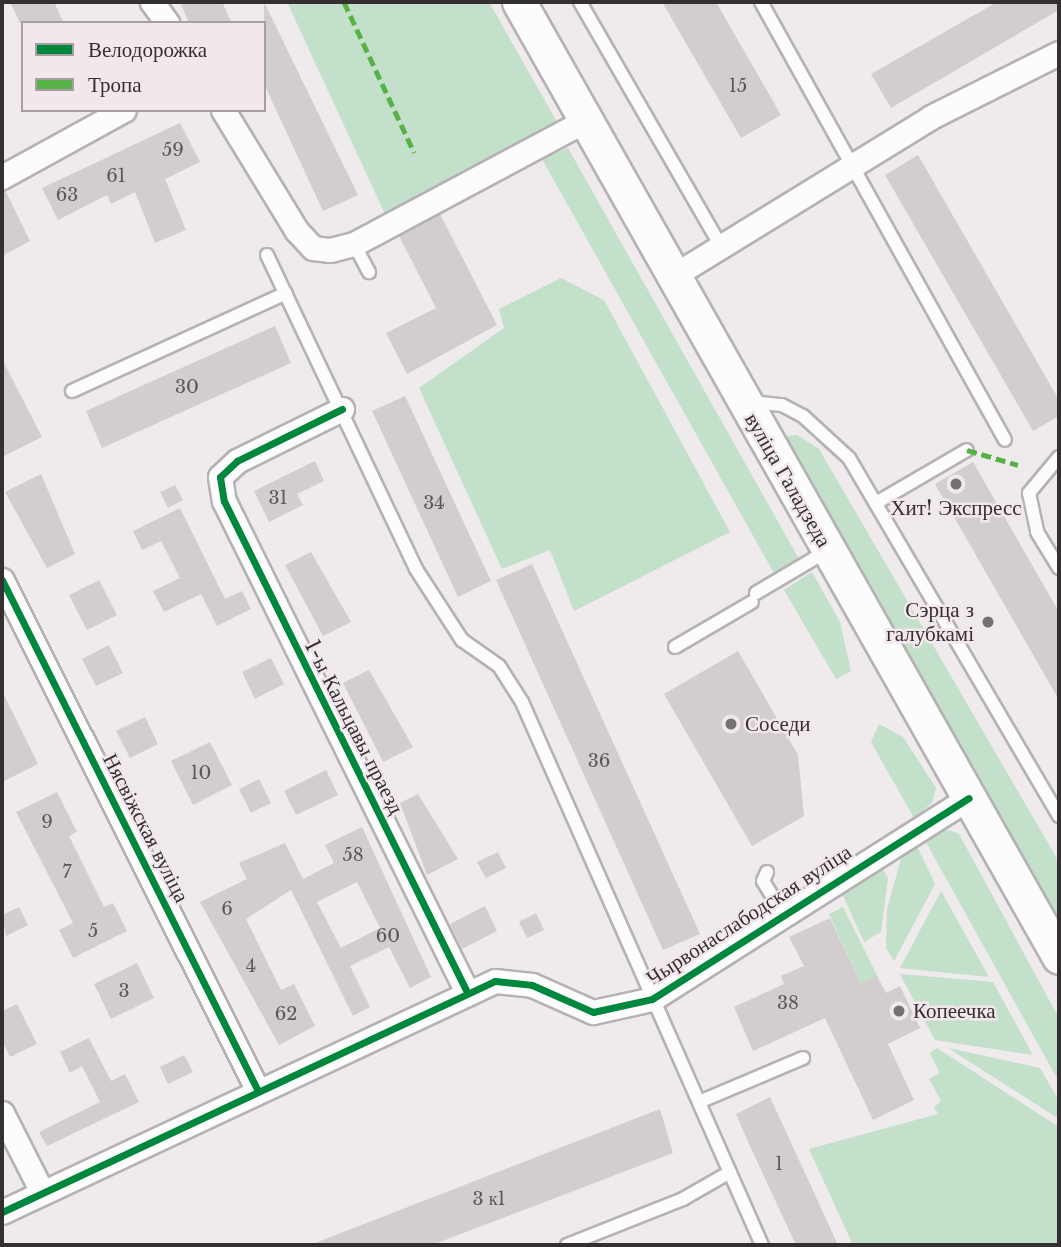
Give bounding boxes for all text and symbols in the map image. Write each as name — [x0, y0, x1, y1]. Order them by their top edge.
legend — [21, 21, 266, 112]
text: Велодорожка — [88, 37, 207, 63]
text: Тропа — [88, 72, 142, 98]
house number: 15 — [729, 75, 747, 97]
house number: 59 — [162, 139, 184, 161]
house number: 61 — [106, 165, 126, 187]
house number: 63 — [56, 184, 78, 206]
house number: 30 — [175, 376, 199, 398]
street label: вуліца Галадзеда — [739, 408, 837, 552]
marker: Хит! Экспресс — [948, 476, 964, 492]
house number: 31 — [268, 487, 288, 509]
house number: 34 — [423, 492, 445, 514]
place label: Хит! Экспресс — [890, 495, 1022, 521]
place label: Сэрца з галубкамі — [886, 597, 974, 647]
marker: Сэрца з галубкамі — [980, 614, 996, 630]
street label: 1-ы Кальцавы праезд — [299, 636, 409, 818]
place label: Соседи — [745, 711, 811, 737]
marker: Соседи — [723, 716, 739, 732]
street label: Нясвіжская вуліца — [98, 749, 194, 907]
house number: 36 — [588, 750, 610, 772]
house number: 10 — [191, 762, 211, 784]
house number: 9 — [41, 811, 53, 833]
street label: Чырвонаслабодская вуліца — [642, 839, 856, 991]
house number: 58 — [342, 844, 364, 866]
house number: 7 — [62, 861, 72, 883]
house number: 6 — [221, 898, 233, 920]
house number: 5 — [88, 920, 98, 942]
house number: 60 — [376, 925, 400, 947]
house number: 4 — [246, 955, 256, 977]
house number: 3 — [118, 980, 130, 1002]
house number: 38 — [777, 992, 799, 1014]
place label: Копеечка — [913, 998, 996, 1024]
house number: 62 — [275, 1003, 297, 1025]
marker: Копеечка — [891, 1003, 907, 1019]
house number: 1 — [775, 1153, 783, 1175]
house number: 3 к1 — [472, 1188, 506, 1210]

